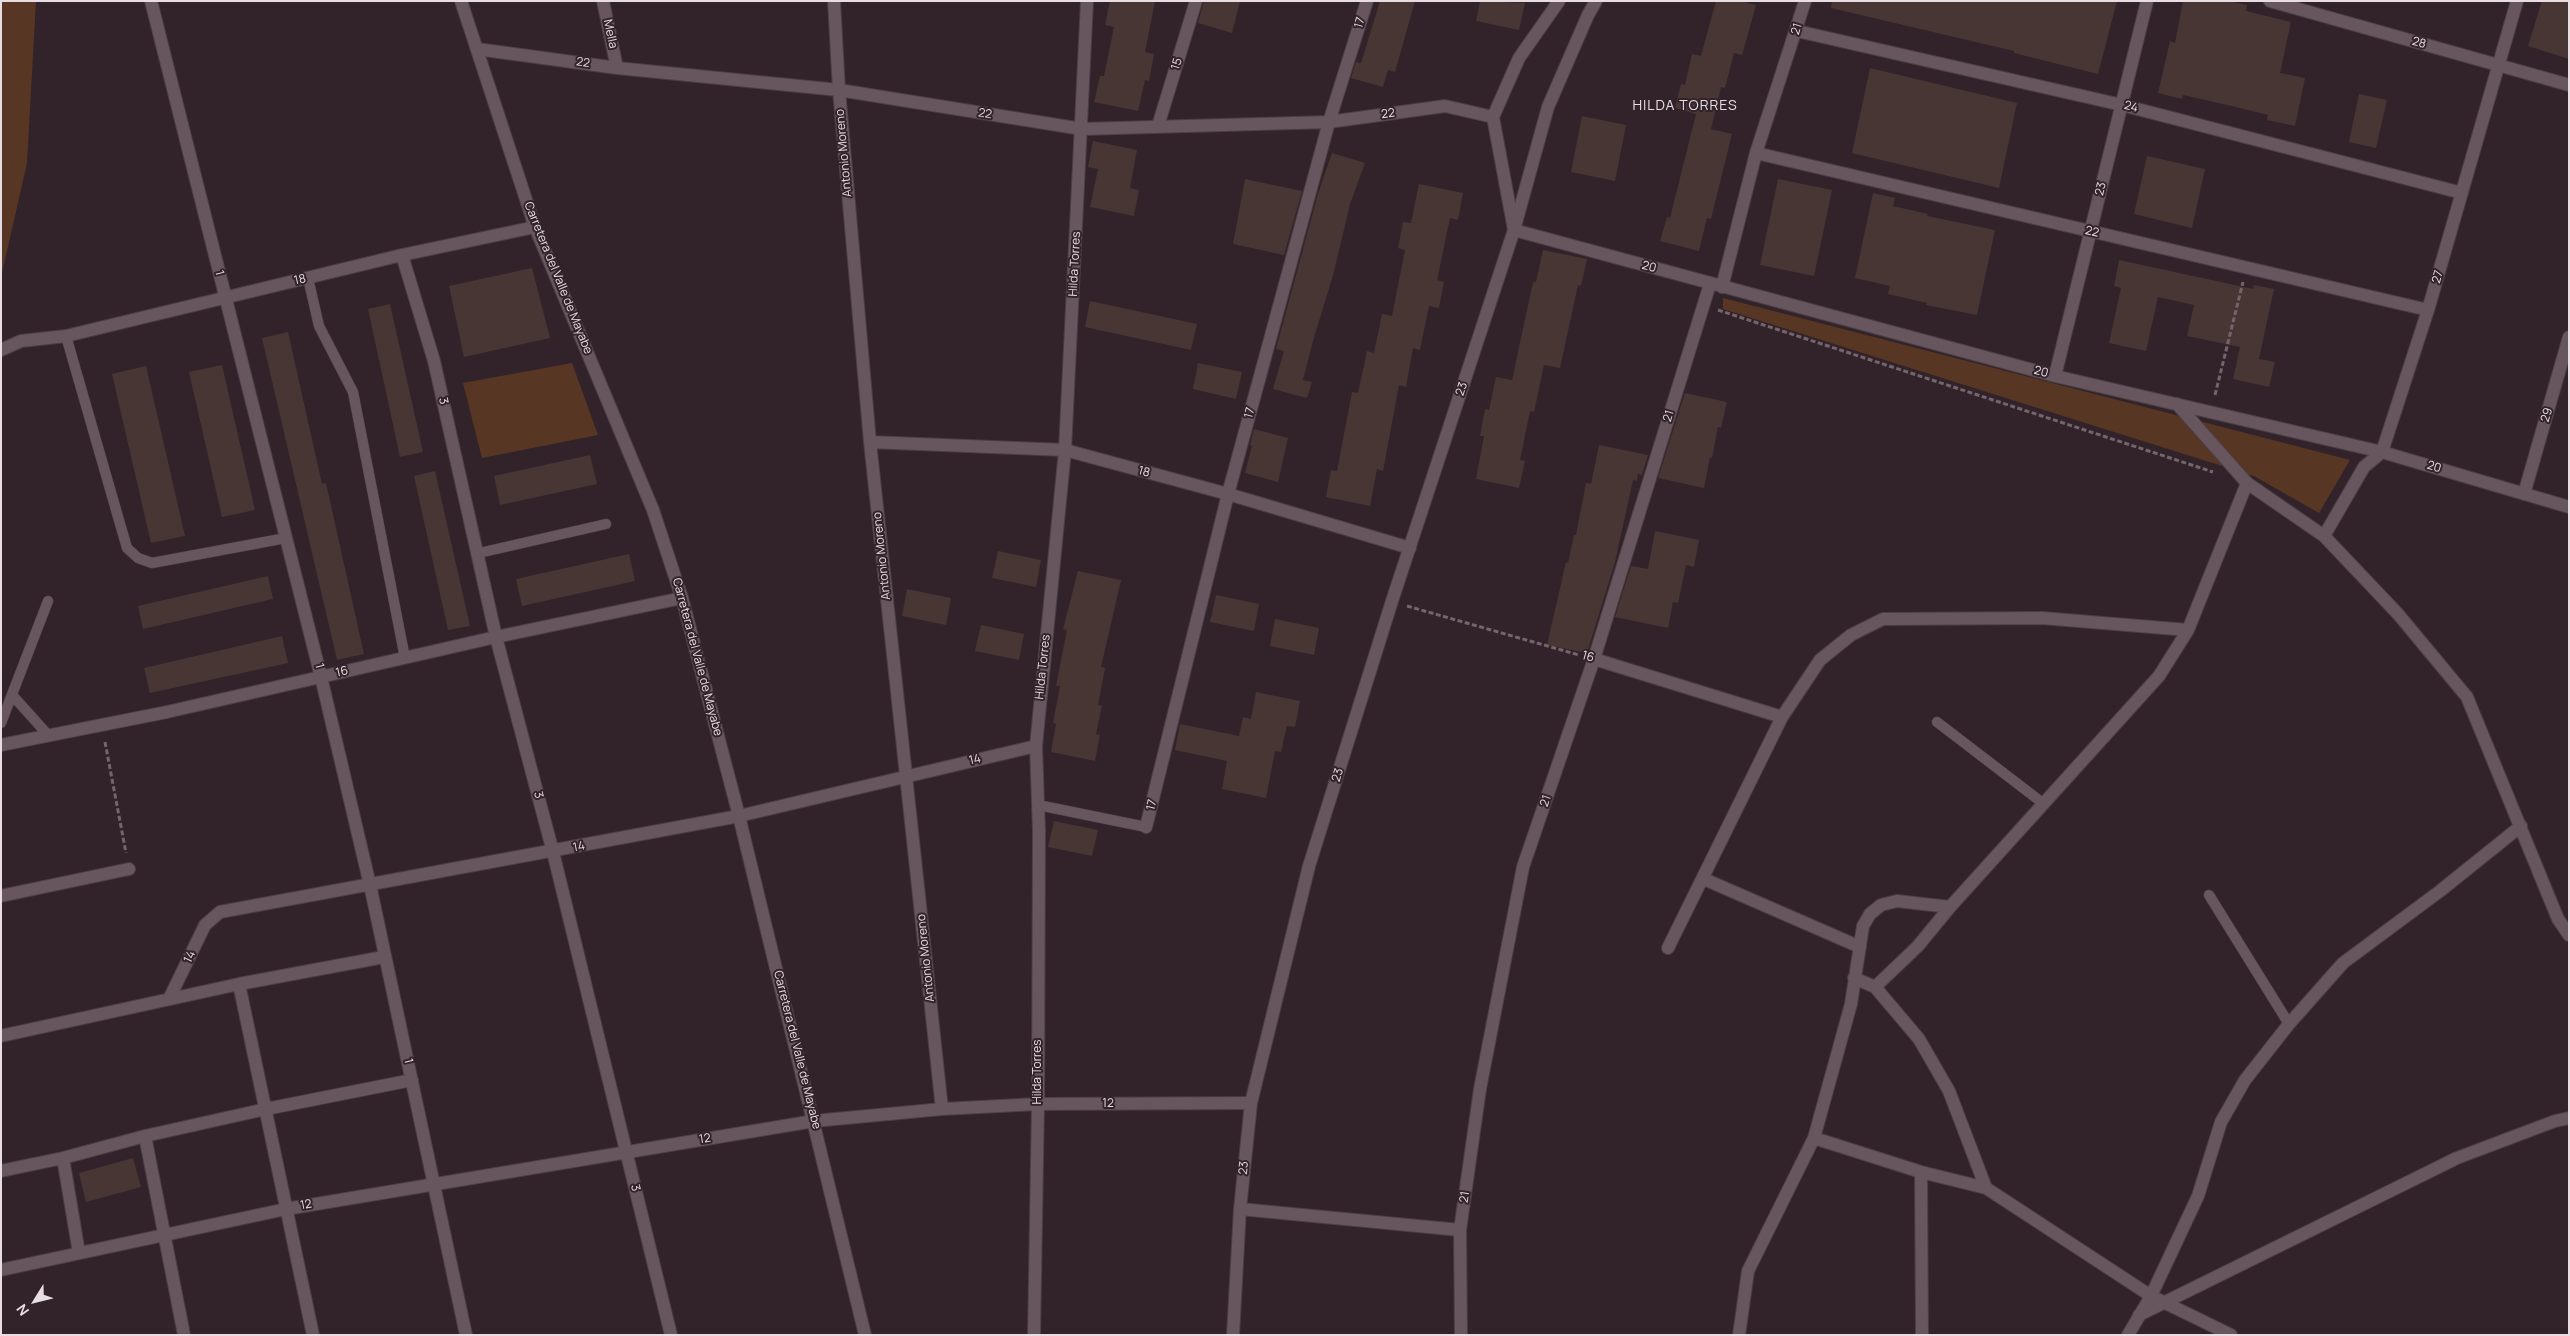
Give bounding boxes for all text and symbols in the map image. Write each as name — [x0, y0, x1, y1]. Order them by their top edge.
street label: 17 — [1352, 16, 1368, 30]
street label: Mella — [600, 18, 620, 50]
street label: 21 — [1788, 21, 1806, 37]
street label: 28 — [2410, 34, 2428, 52]
street label: 22 — [575, 55, 591, 71]
street label: 15 — [1168, 56, 1186, 72]
district label: HILDA TORRES — [1631, 98, 1739, 114]
street label: 24 — [2123, 98, 2139, 116]
street label: 22 — [977, 106, 993, 122]
street label: 22 — [1380, 106, 1396, 122]
street label: Antonio Moreno — [833, 108, 855, 198]
street label: 23 — [2092, 181, 2110, 197]
street label: Carretera del Valle de Mayabe — [521, 200, 595, 356]
street label: 22 — [2084, 223, 2100, 241]
street label: Hilda Torres — [1066, 231, 1084, 297]
street label: 20 — [1640, 258, 1658, 276]
street label: 1 — [211, 269, 227, 277]
street label: 27 — [2429, 269, 2447, 285]
street label: 18 — [293, 272, 307, 288]
street label: 20 — [2032, 363, 2050, 381]
street label: 23 — [1453, 380, 1471, 398]
street label: 3 — [435, 396, 451, 406]
street label: 17 — [1242, 406, 1258, 420]
street label: 29 — [2538, 406, 2556, 424]
street label: 21 — [1660, 408, 1678, 424]
street label: 20 — [2425, 458, 2443, 476]
street label: 18 — [1137, 464, 1151, 480]
street label: Antonio Moreno — [870, 511, 894, 601]
street label: Carretera del Valle de Mayabe — [669, 576, 725, 738]
street label: Hilda Torres — [1032, 634, 1054, 700]
street label: 16 — [1580, 648, 1596, 666]
street label: 1 — [311, 662, 327, 670]
street label: 16 — [334, 664, 350, 680]
street label: 14 — [968, 752, 982, 768]
street label: 23 — [1329, 766, 1347, 784]
street label: 3 — [530, 790, 546, 800]
street label: 21 — [1537, 793, 1555, 809]
street label: 17 — [1144, 798, 1160, 812]
street label: 14 — [572, 839, 586, 855]
street label: Antonio Moreno — [914, 913, 938, 1003]
street label: 14 — [181, 949, 199, 965]
street label: Carretera del Valle de Mayabe — [770, 969, 824, 1131]
street label: Hilda Torres — [1031, 1039, 1045, 1105]
street label: 1 — [400, 1057, 416, 1065]
street label: 12 — [1102, 1097, 1114, 1111]
street label: 12 — [698, 1131, 712, 1147]
street label: 23 — [1236, 1161, 1252, 1175]
street label: 3 — [627, 1183, 643, 1193]
street label: 21 — [1457, 1190, 1473, 1204]
street label: 12 — [299, 1197, 313, 1213]
north arrow — [10, 1276, 60, 1326]
text: N — [12, 1300, 33, 1320]

